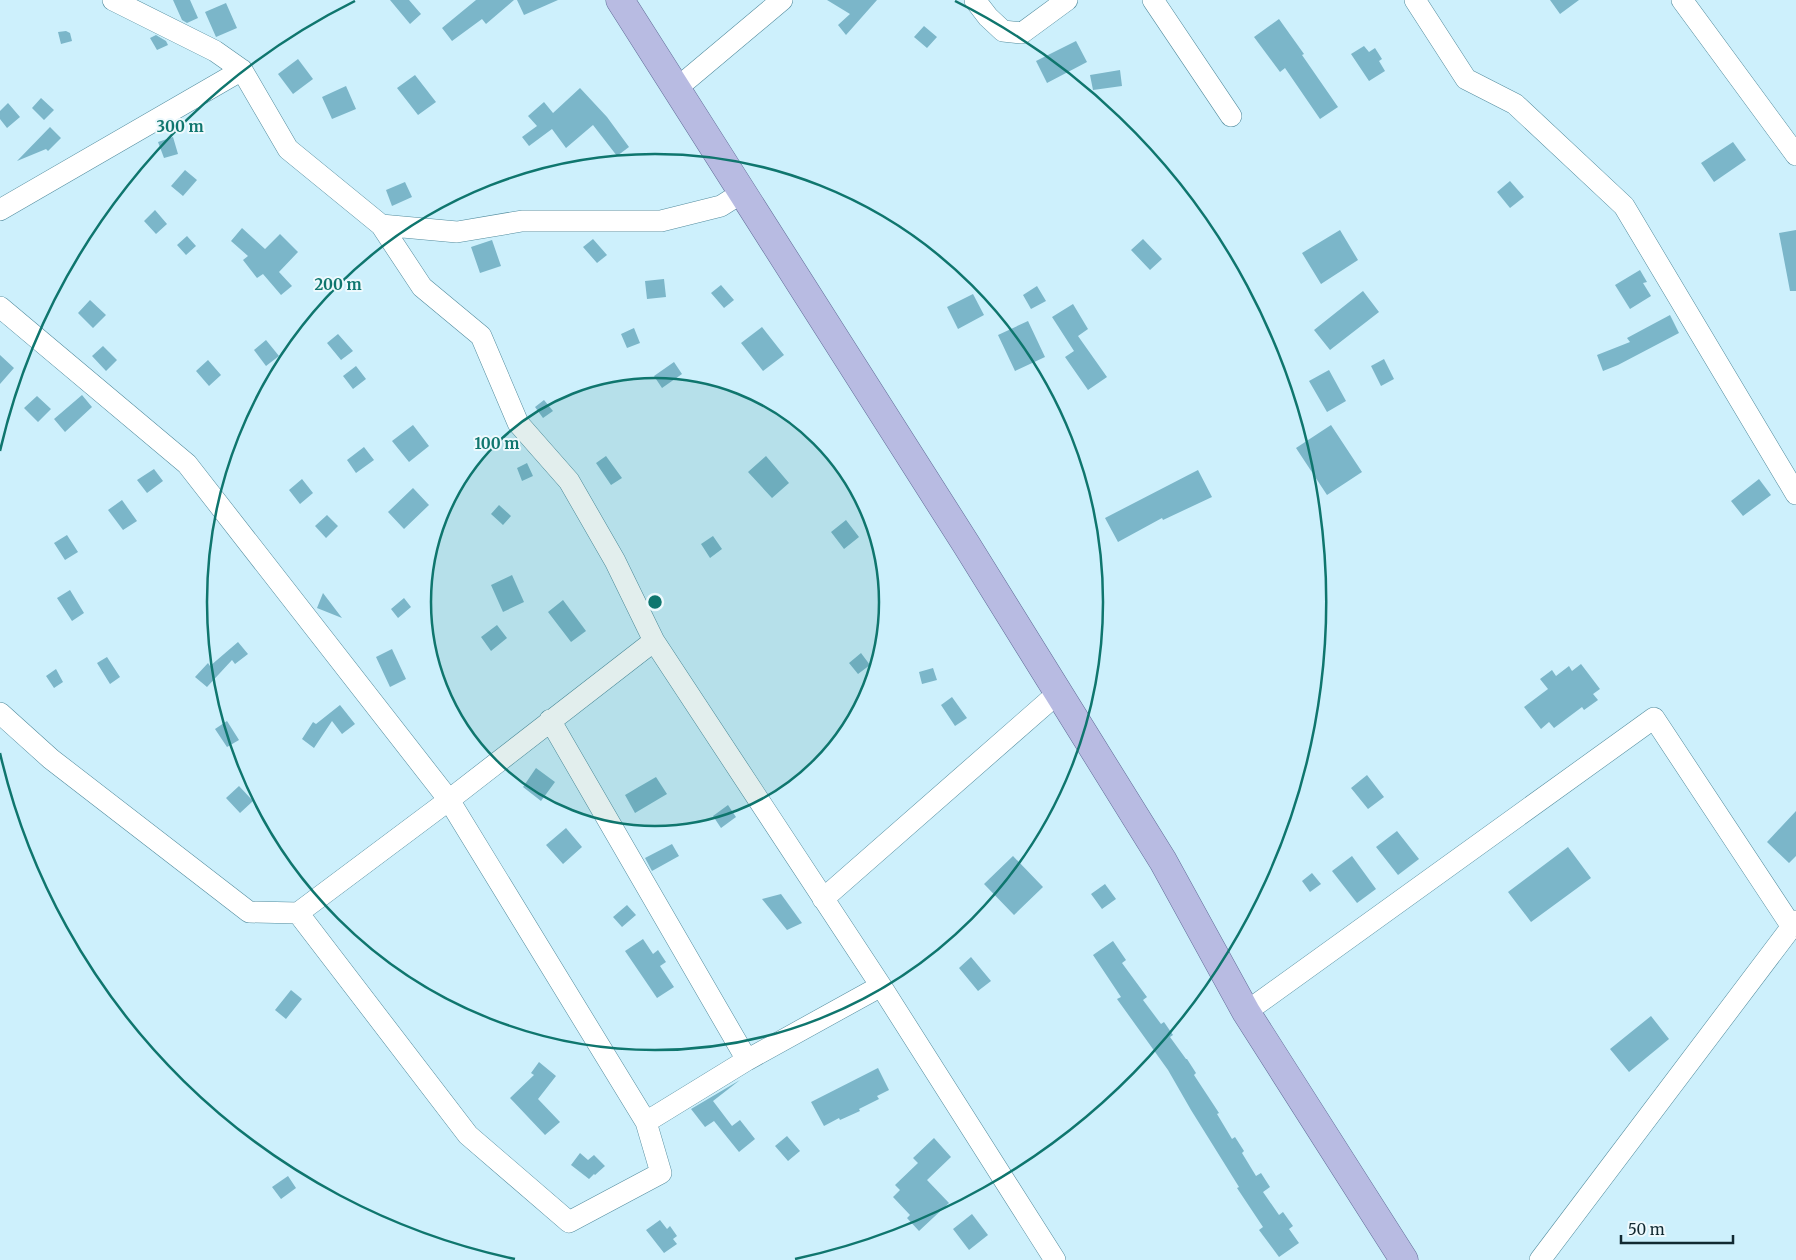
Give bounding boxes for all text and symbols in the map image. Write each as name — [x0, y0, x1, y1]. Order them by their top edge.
text: 300 m — [156, 117, 204, 136]
text: 200 m — [314, 275, 362, 294]
text: 100 m — [475, 434, 519, 453]
centre of rings — [646, 593, 664, 611]
scale bar — [1621, 1212, 1734, 1244]
text: 50 m — [1628, 1220, 1665, 1239]

